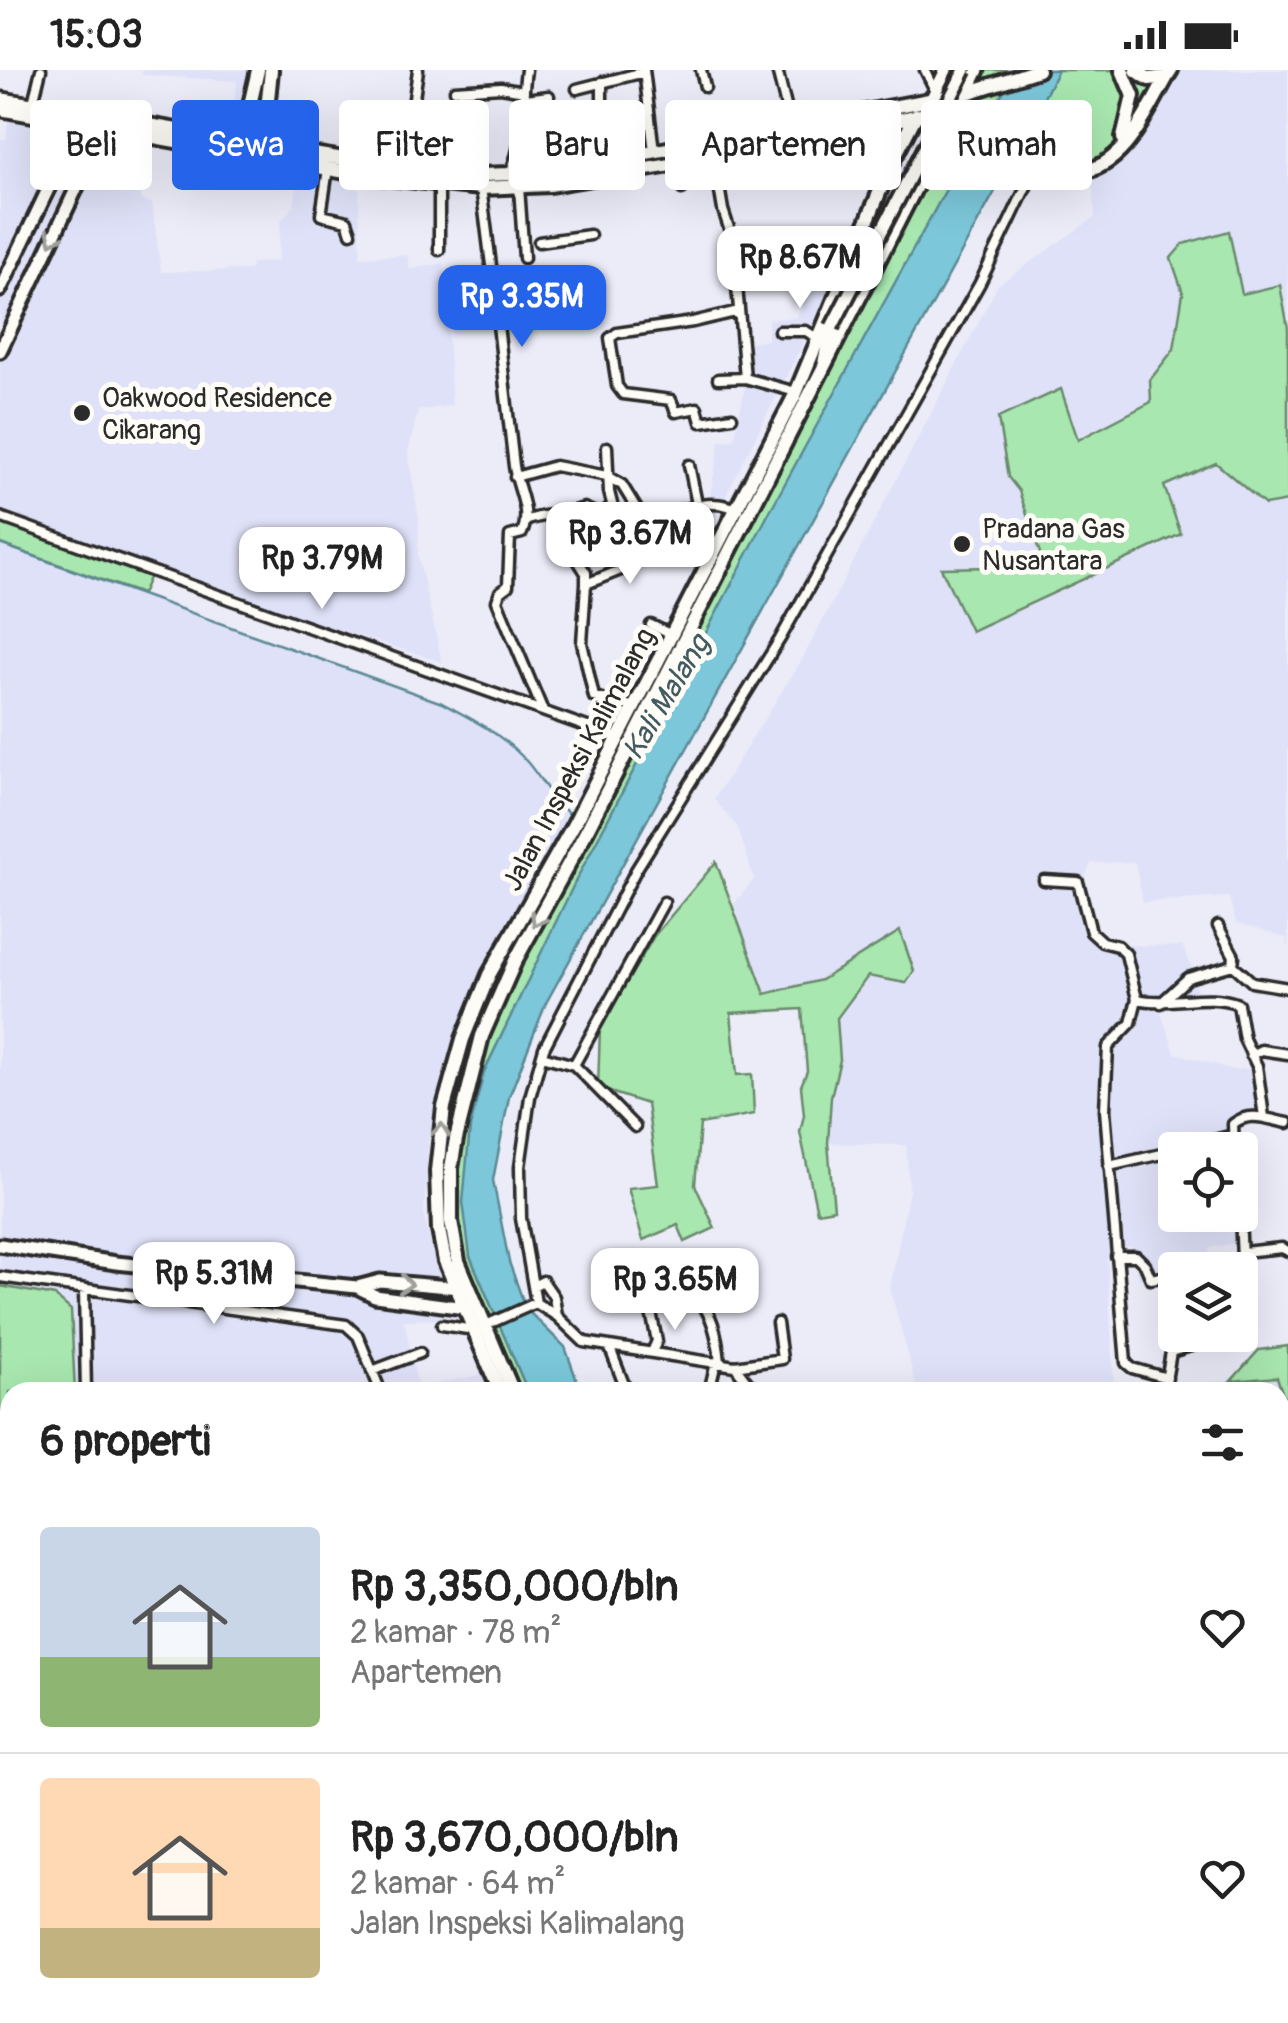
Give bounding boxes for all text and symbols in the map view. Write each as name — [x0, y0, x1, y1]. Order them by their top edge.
text: 15:03 — [50, 11, 143, 59]
chip: Beli — [30, 100, 152, 190]
chip: Sewa — [172, 100, 319, 190]
chip: Filter — [339, 100, 489, 190]
chip: Baru — [509, 100, 645, 190]
chip: Apartemen — [665, 100, 901, 190]
chip: Rumah — [921, 100, 1092, 190]
pin: Rp 8.67M — [697, 226, 903, 311]
one-way arrow — [46, 227, 66, 245]
text: Rp 8.67M — [739, 238, 861, 278]
pin: Rp 3.35M — [419, 265, 625, 350]
text: Rp 3.35M — [460, 277, 584, 317]
place label: Oakwood Residence Cikarang — [102, 381, 332, 448]
marker: Oakwood Residence Cikarang — [71, 402, 93, 424]
pin: Rp 3.67M — [527, 502, 733, 587]
place label: Pradana Gas Nusantara — [982, 512, 1125, 579]
text: Rp 3.67M — [568, 514, 692, 554]
pin: Rp 3.79M — [219, 527, 425, 612]
marker: Pradana Gas Nusantara — [951, 533, 973, 555]
text: Rp 3.79M — [261, 539, 383, 579]
street label: Jalan Inspeksi Kalimalang — [495, 622, 663, 897]
water label: Kali Malang — [615, 627, 719, 766]
one-way arrow — [529, 909, 549, 927]
one-way arrow — [430, 1121, 451, 1137]
map controls — [1158, 1132, 1258, 1352]
button: locate — [1158, 1132, 1258, 1232]
pin: Rp 5.31M — [111, 1242, 317, 1327]
pin: Rp 3.65M — [572, 1248, 778, 1333]
button: layers — [1158, 1252, 1258, 1352]
text: Rp 5.31M — [155, 1254, 273, 1294]
text: Rp 3.65M — [613, 1260, 737, 1300]
one-way arrow — [399, 1273, 415, 1294]
icon: filters — [1195, 1415, 1250, 1470]
text: 6 properti — [40, 1416, 210, 1468]
text: Rp 3,350,000/bln — [350, 1561, 678, 1613]
icon: home — [120, 1567, 240, 1687]
icon: heart — [1195, 1600, 1250, 1655]
text: 2 kamar · 78 m² — [350, 1613, 561, 1653]
text: Apartemen — [350, 1653, 502, 1693]
text: Rp 3,670,000/bln — [350, 1812, 678, 1864]
icon: home — [120, 1818, 240, 1938]
icon: heart — [1195, 1851, 1250, 1906]
text: 2 kamar · 64 m² — [350, 1864, 566, 1904]
text: Jalan Inspeksi Kalimalang — [350, 1904, 685, 1944]

